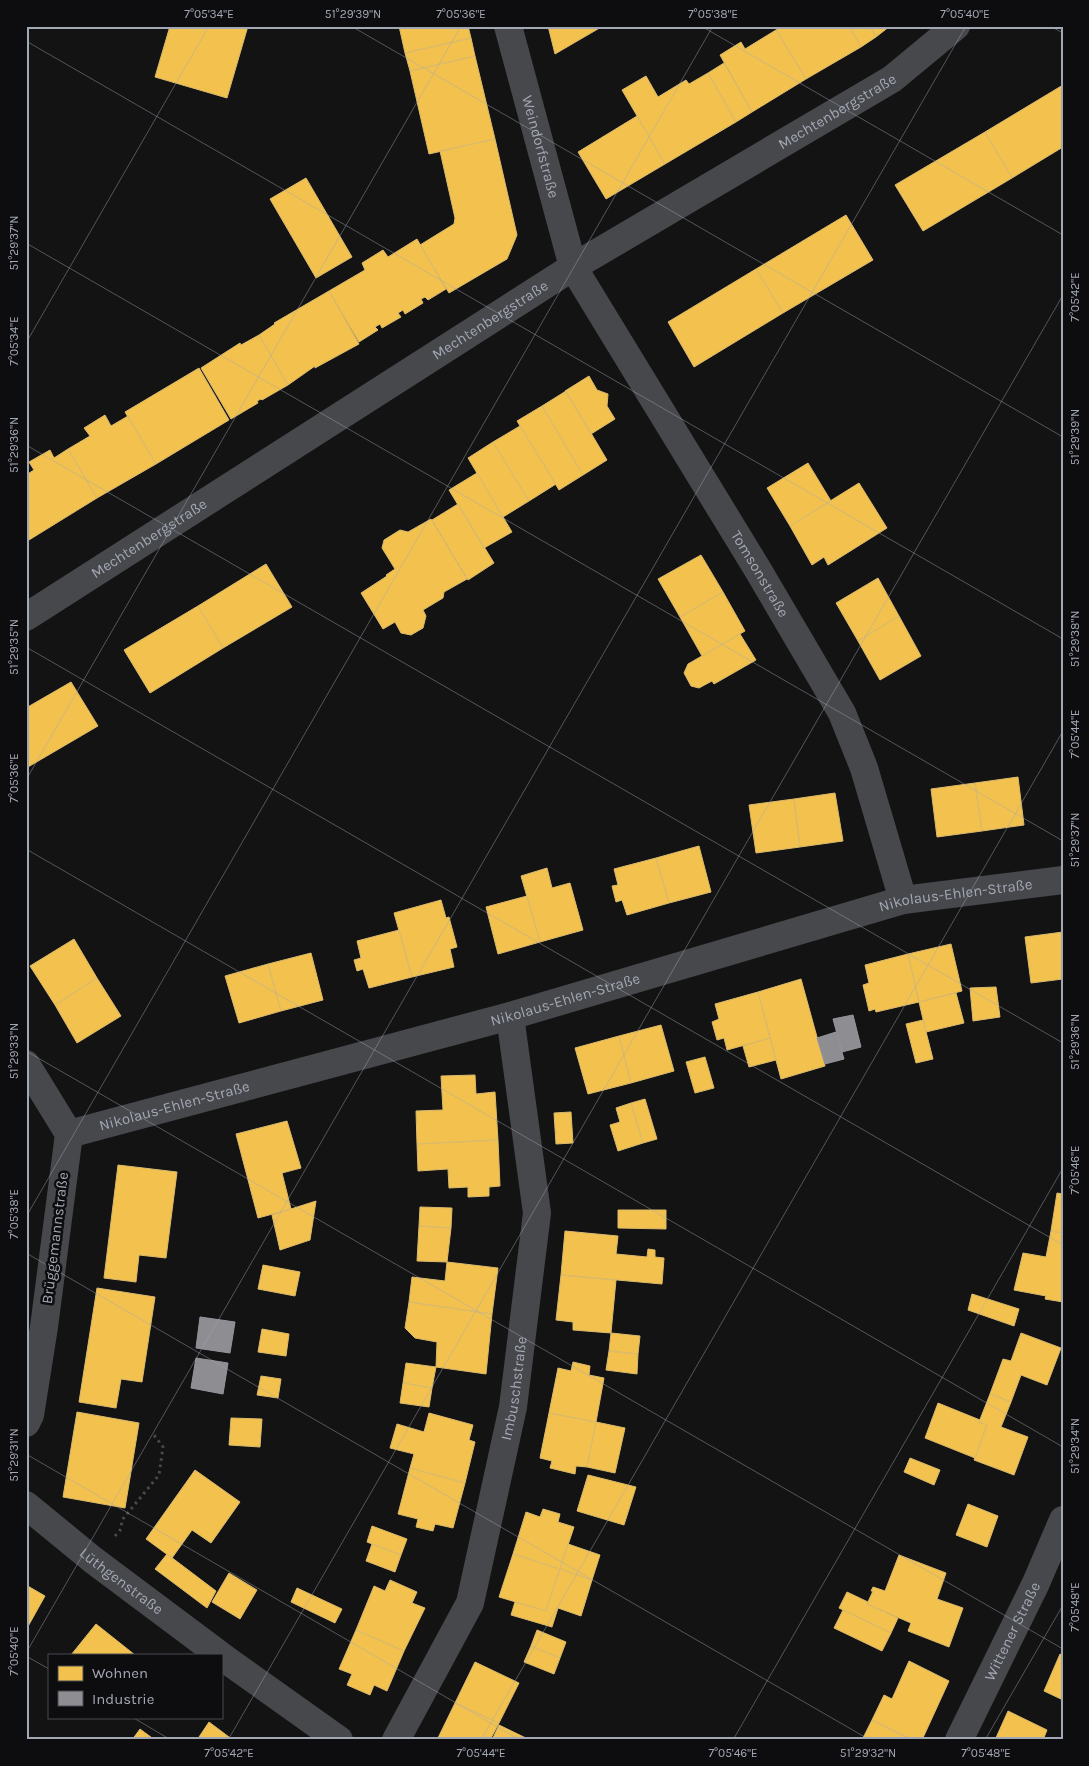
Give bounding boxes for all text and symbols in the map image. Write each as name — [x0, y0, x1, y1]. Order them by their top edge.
text: 7°05'34"E — [184, 7, 234, 21]
text: 51°29'39"N — [325, 7, 381, 21]
text: 7°05'36"E — [436, 7, 486, 21]
text: 7°05'38"E — [688, 7, 738, 21]
text: 7°05'40"E — [940, 7, 990, 21]
street label: Mechtenbergstraße — [775, 70, 899, 153]
street label: Weindorfstraße — [518, 93, 563, 200]
text: 51°29'37"N — [7, 216, 21, 270]
text: 7°05'42"E — [1068, 272, 1082, 322]
street label: Mechtenbergstraße — [429, 276, 551, 364]
text: 7°05'34"E — [7, 316, 21, 366]
text: 51°29'39"N — [1068, 409, 1082, 465]
text: 51°29'36"N — [7, 417, 21, 473]
street label: Mechtenbergstraße — [88, 495, 210, 582]
street label: Tomsonstraße — [727, 527, 793, 621]
text: 51°29'38"N — [1068, 611, 1082, 667]
text: 51°29'35"N — [7, 619, 21, 675]
text: 7°05'44"E — [1068, 709, 1082, 759]
text: 7°05'36"E — [7, 753, 21, 803]
text: 51°29'37"N — [1068, 813, 1082, 867]
street label: Nikolaus-Ehlen-Straße — [877, 875, 1033, 916]
street label: Nikolaus-Ehlen-Straße — [488, 969, 642, 1030]
text: 51°29'36"N — [1068, 1014, 1082, 1070]
text: 51°29'33"N — [7, 1023, 21, 1079]
street label: Nikolaus-Ehlen-Straße — [97, 1077, 252, 1135]
text: 7°05'46"E — [1068, 1145, 1082, 1195]
street label: Brüggemannstraße — [38, 1171, 72, 1305]
text: 7°05'38"E — [7, 1189, 21, 1239]
street label: Imbuschstraße — [497, 1335, 531, 1442]
text: 51°29'34"N — [1068, 1418, 1082, 1474]
text: 51°29'31"N — [7, 1428, 21, 1482]
street label: Lüthgenstraße — [76, 1544, 167, 1618]
street label: Wittener Straße — [980, 1579, 1044, 1684]
text: 7°05'48"E — [1068, 1582, 1082, 1632]
text: 7°05'40"E — [7, 1626, 21, 1676]
legend — [48, 1654, 222, 1718]
text: Wohnen — [92, 1664, 148, 1682]
text: Industrie — [92, 1690, 154, 1708]
text: 7°05'42"E — [204, 1746, 254, 1760]
text: 7°05'44"E — [456, 1746, 506, 1760]
text: 7°05'46"E — [708, 1746, 758, 1760]
text: 51°29'32"N — [840, 1746, 896, 1760]
text: 7°05'48"E — [961, 1746, 1011, 1760]

